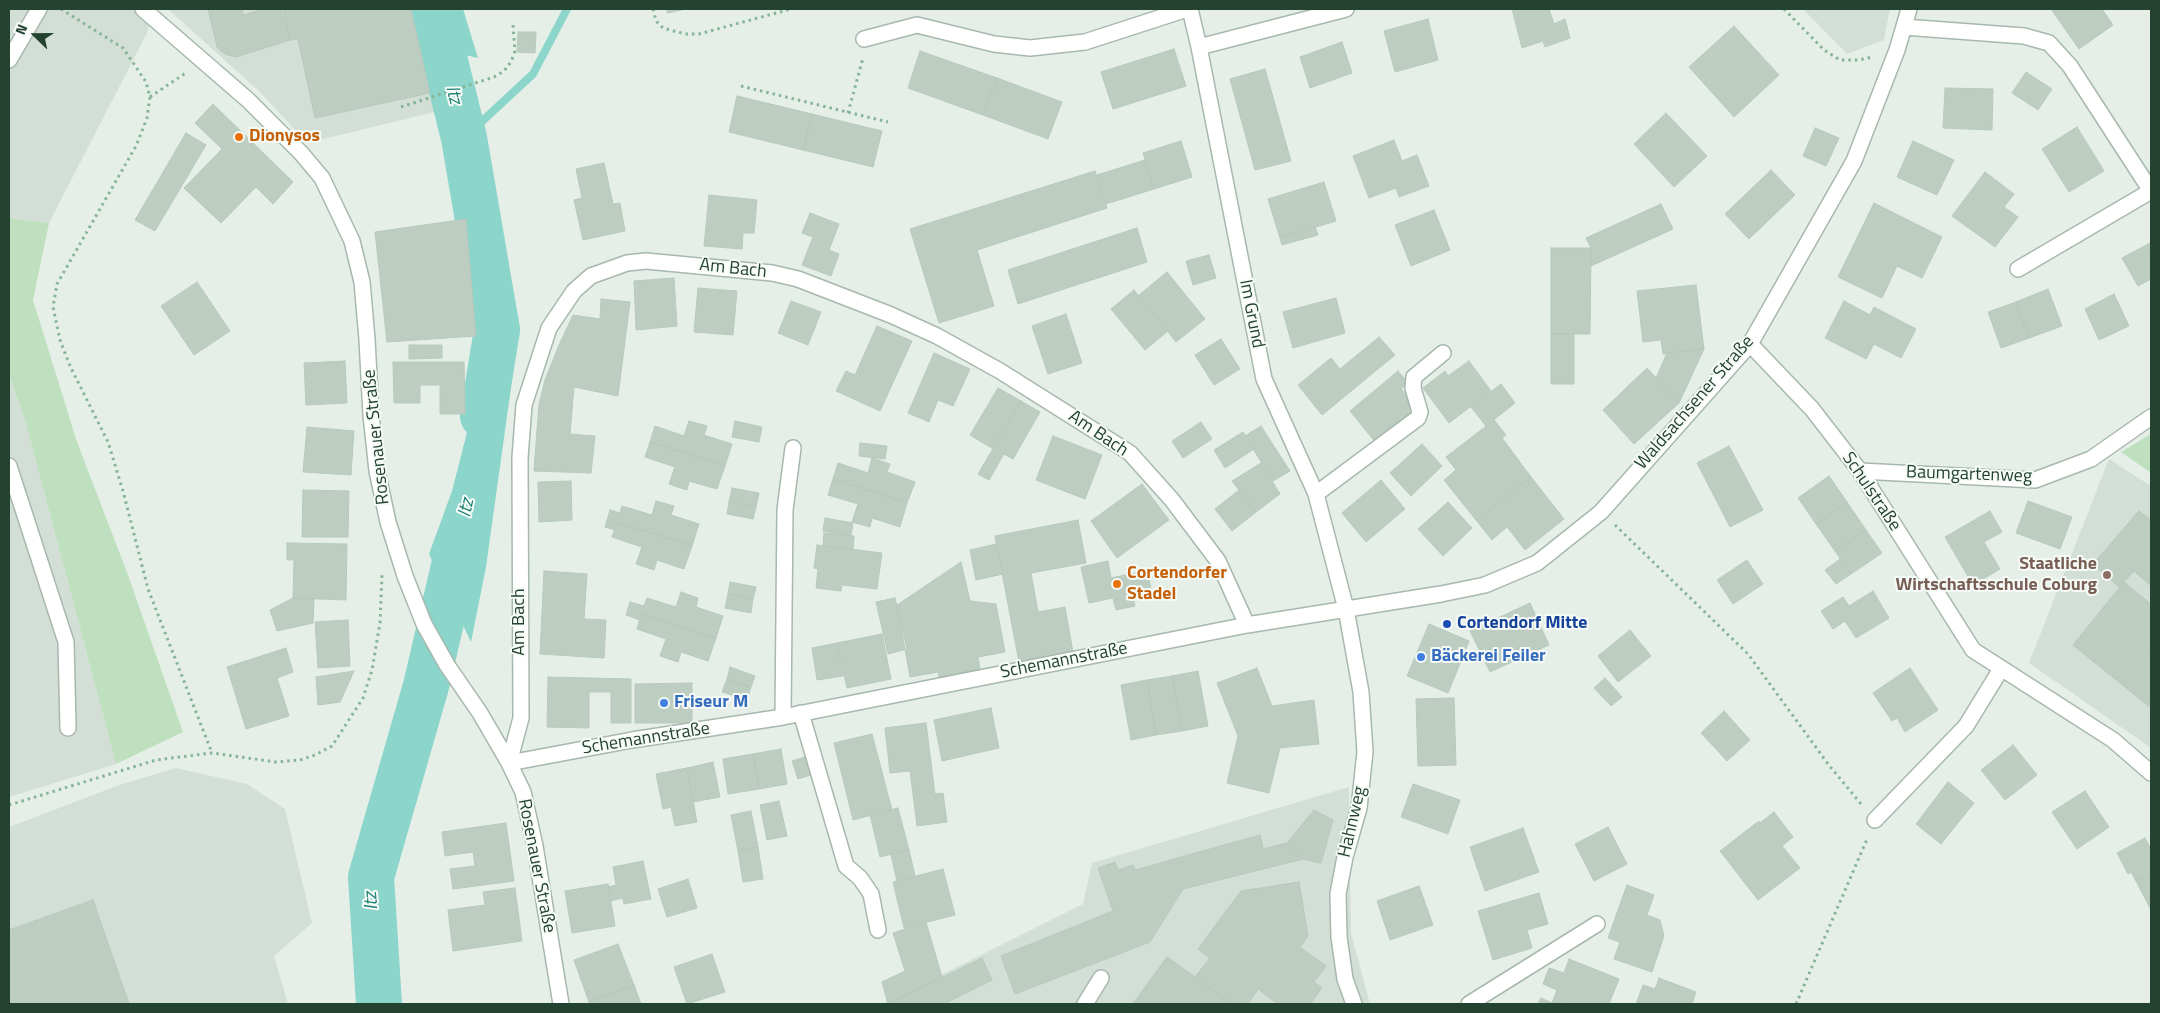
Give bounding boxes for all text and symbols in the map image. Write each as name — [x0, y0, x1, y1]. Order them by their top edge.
north arrow — [10, 10, 60, 60]
text: N — [9, 21, 32, 38]
water label: Itz — [440, 83, 466, 107]
place label: Dionysos — [249, 126, 320, 148]
marker: Dionysos — [233, 131, 245, 143]
street label: Am Bach — [698, 255, 768, 283]
street label: Im Grund — [1234, 278, 1268, 350]
street label: Waldsachsener Straße — [1631, 332, 1759, 474]
street label: Rosenauer Straße — [359, 368, 395, 506]
street label: Am Bach — [1064, 406, 1132, 462]
street label: Schulstraße — [1837, 449, 1905, 535]
street label: Baumgartenweg — [1906, 462, 2032, 488]
water label: Itz — [454, 497, 480, 519]
place label: Staatliche Wirtschaftsschule Coburg — [1896, 554, 2097, 596]
place label: Cortendorfer Stadel — [1127, 563, 1227, 606]
marker: Staatliche Wirtschaftsschule Coburg — [2101, 569, 2113, 581]
marker: Cortendorfer Stadel — [1111, 578, 1123, 590]
street label: Am Bach — [509, 588, 531, 656]
place label: Cortendorf Mitte — [1457, 613, 1587, 635]
marker: Cortendorf Mitte — [1441, 618, 1453, 630]
street label: Schemannstraße — [999, 638, 1129, 684]
place label: Bäckerei Feiler — [1431, 646, 1546, 668]
marker: Bäckerei Feiler — [1415, 651, 1427, 663]
place label: Friseur M — [674, 692, 748, 714]
marker: Friseur M — [658, 697, 670, 709]
street label: Schemannstraße — [581, 718, 711, 760]
street label: Hahnweg — [1334, 784, 1372, 860]
street label: Rosenauer Straße — [512, 797, 560, 935]
water label: Itz — [360, 891, 384, 911]

